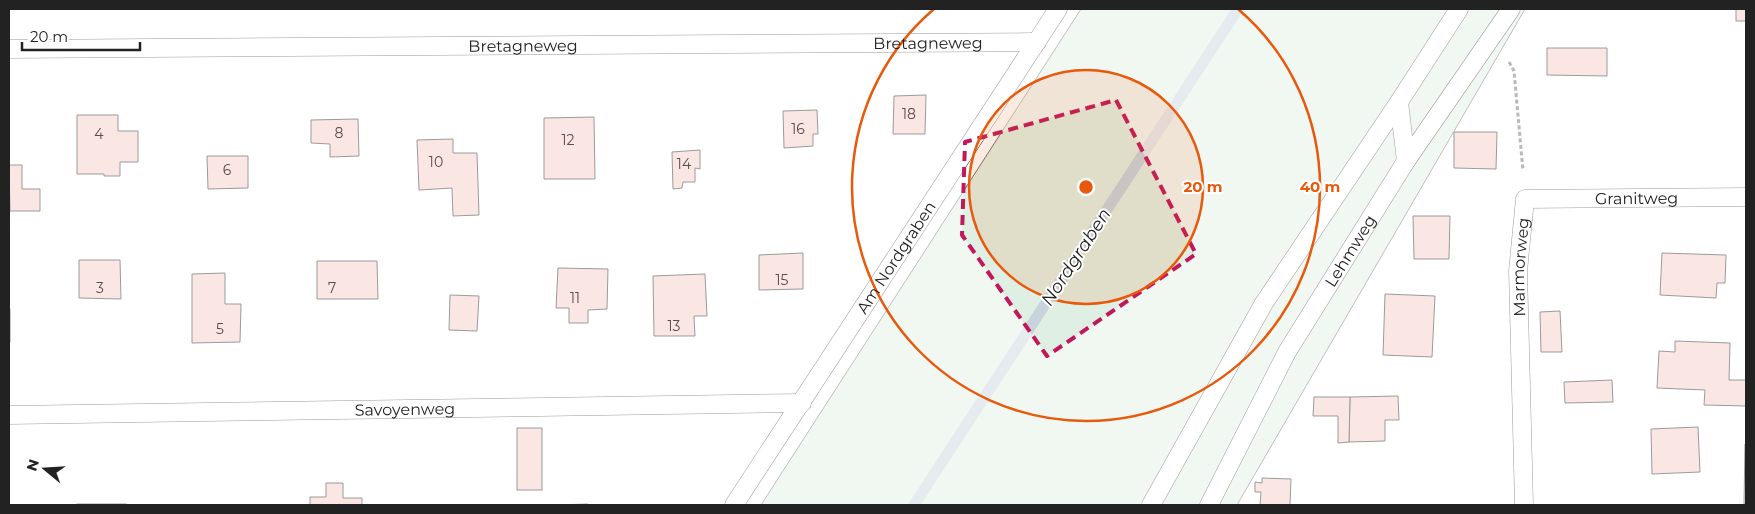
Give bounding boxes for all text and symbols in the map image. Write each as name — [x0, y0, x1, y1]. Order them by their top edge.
scale bar — [22, 20, 140, 52]
text: 20 m — [30, 27, 68, 46]
street label: Bretagneweg — [873, 33, 983, 53]
street label: Bretagneweg — [468, 36, 578, 55]
house number: 18 — [902, 105, 916, 123]
house number: 16 — [791, 120, 805, 138]
house number: 8 — [335, 124, 344, 142]
house number: 4 — [94, 125, 104, 143]
house number: 12 — [561, 131, 575, 149]
house number: 10 — [429, 153, 443, 171]
house number: 14 — [677, 155, 692, 173]
house number: 6 — [223, 161, 232, 179]
text: 20 m — [1183, 177, 1223, 196]
text: 40 m — [1300, 177, 1340, 196]
centre of rings — [1077, 178, 1095, 196]
street label: Granitweg — [1595, 188, 1678, 208]
street label: Am Nordgraben — [852, 197, 939, 317]
water label: Nordgraben — [1036, 204, 1116, 310]
street label: Lehmweg — [1321, 211, 1380, 290]
street label: Marmorweg — [1508, 217, 1533, 317]
house number: 15 — [776, 271, 789, 289]
house number: 3 — [96, 279, 104, 297]
house number: 7 — [328, 279, 336, 297]
house number: 11 — [570, 289, 580, 307]
house number: 13 — [668, 317, 681, 335]
house number: 5 — [216, 320, 224, 338]
street label: Savoyenweg — [355, 399, 455, 419]
north arrow — [20, 444, 70, 494]
text: N — [22, 457, 43, 473]

